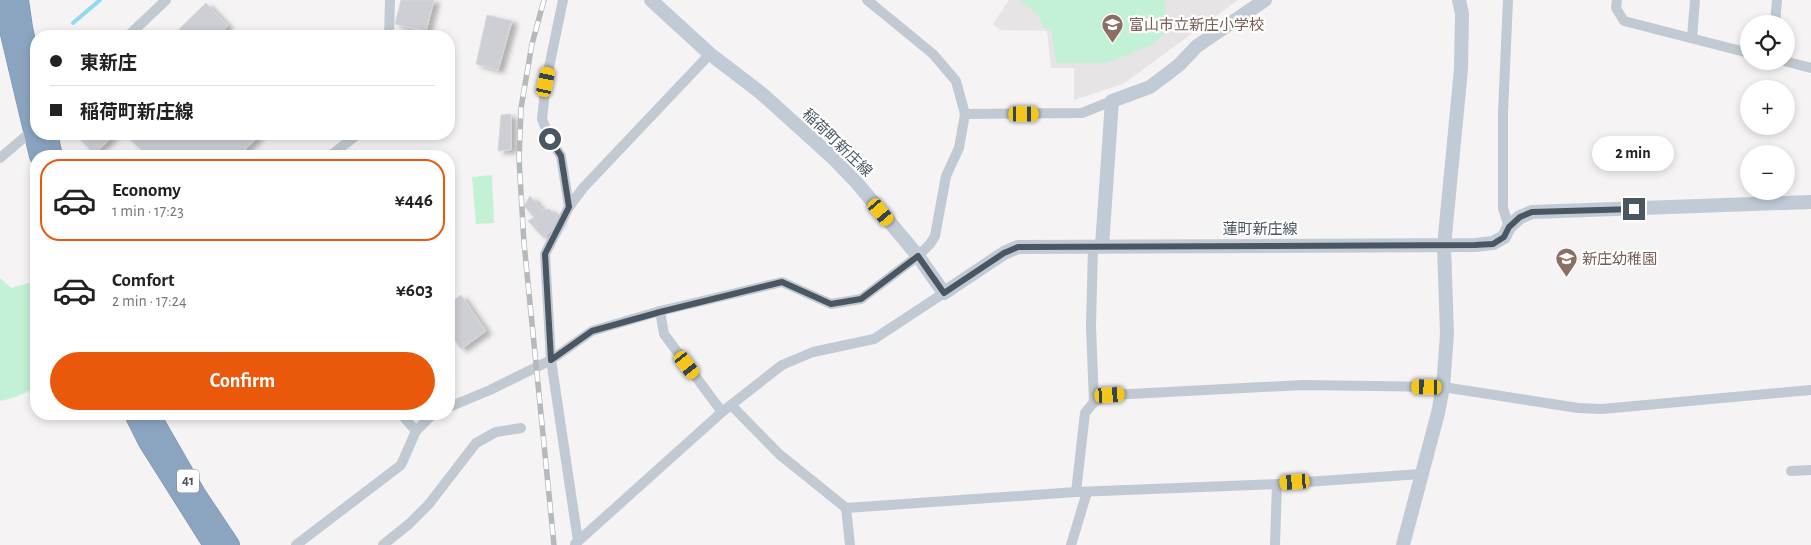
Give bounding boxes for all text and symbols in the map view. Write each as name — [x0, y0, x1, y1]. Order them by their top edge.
school or university icon: 富山市立新庄小学校 — [1101, 13, 1125, 44]
map controls — [1740, 15, 1795, 200]
button: locate — [1740, 15, 1795, 70]
place label: 富山市立新庄小学校 — [1129, 17, 1264, 33]
text: 東新庄 — [80, 54, 137, 73]
car — [535, 66, 556, 98]
button: + — [1740, 80, 1795, 135]
text: 稲荷町新庄線 — [80, 103, 194, 122]
street label: 稲荷町新庄線 — [799, 106, 875, 180]
car — [1009, 107, 1039, 122]
route start — [539, 128, 561, 150]
callout: 2 min — [1593, 136, 1675, 172]
text: 2 min — [1615, 145, 1651, 161]
button: − — [1740, 145, 1795, 200]
icon: car — [52, 178, 97, 223]
text: Economy — [112, 181, 181, 200]
text: ¥446 — [395, 191, 433, 210]
car — [865, 196, 896, 228]
route end — [1623, 198, 1645, 220]
text: 1 min · 17:23 — [112, 203, 184, 219]
street label: 蓮町新庄線 — [1222, 221, 1298, 237]
school or university icon: 新庄幼稚園 — [1554, 247, 1578, 278]
place label: 新庄幼稚園 — [1582, 251, 1657, 267]
icon: car — [52, 268, 97, 313]
text: Comfort — [112, 271, 174, 290]
text: ¥603 — [396, 281, 433, 300]
text: 2 min · 17:24 — [112, 293, 187, 309]
car — [671, 349, 702, 381]
button: Confirm — [50, 352, 435, 410]
car — [1411, 379, 1442, 395]
car — [1094, 387, 1125, 403]
road number: 41 — [177, 470, 199, 492]
car — [1279, 473, 1310, 491]

